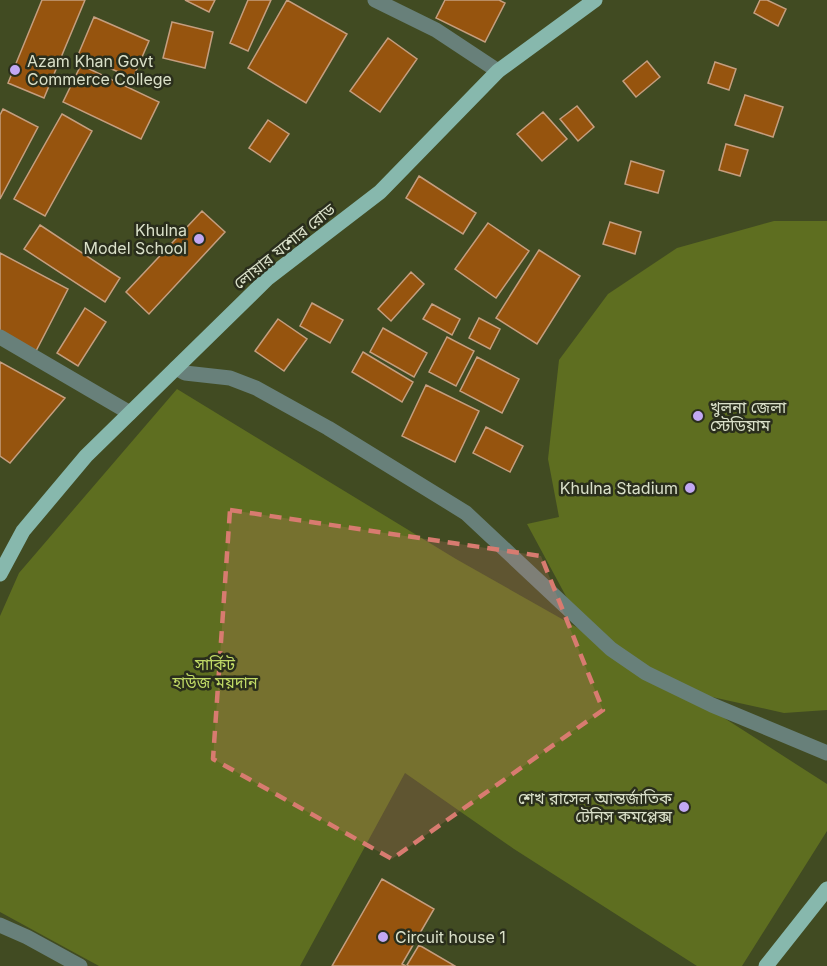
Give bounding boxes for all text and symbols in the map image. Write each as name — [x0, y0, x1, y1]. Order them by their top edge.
place label: Azam Khan Govt Commerce College — [27, 51, 172, 89]
marker: Azam Khan Govt Commerce College — [8, 63, 22, 77]
street label: লোয়ার যশোর রোড — [229, 198, 339, 293]
place label: Khulna Model School — [84, 220, 187, 258]
marker: Khulna Model School — [192, 232, 206, 246]
place label: খুলনা জেলা স্টেডিয়াম — [710, 397, 787, 435]
marker: খুলনা জেলা স্টেডিয়াম — [691, 409, 705, 423]
place label: Khulna Stadium — [560, 478, 678, 498]
marker: Khulna Stadium — [683, 481, 697, 495]
park label: সার্কিট হাউজ ময়দান — [171, 654, 258, 692]
place label: শেখ রাসেল আন্তর্জাতিক টেনিস কমপ্লেক্স — [518, 788, 673, 826]
marker: শেখ রাসেল আন্তর্জাতিক টেনিস কমপ্লেক্স — [677, 800, 691, 814]
place label: Circuit house 1 — [395, 927, 506, 947]
marker: Circuit house 1 — [376, 930, 390, 944]

